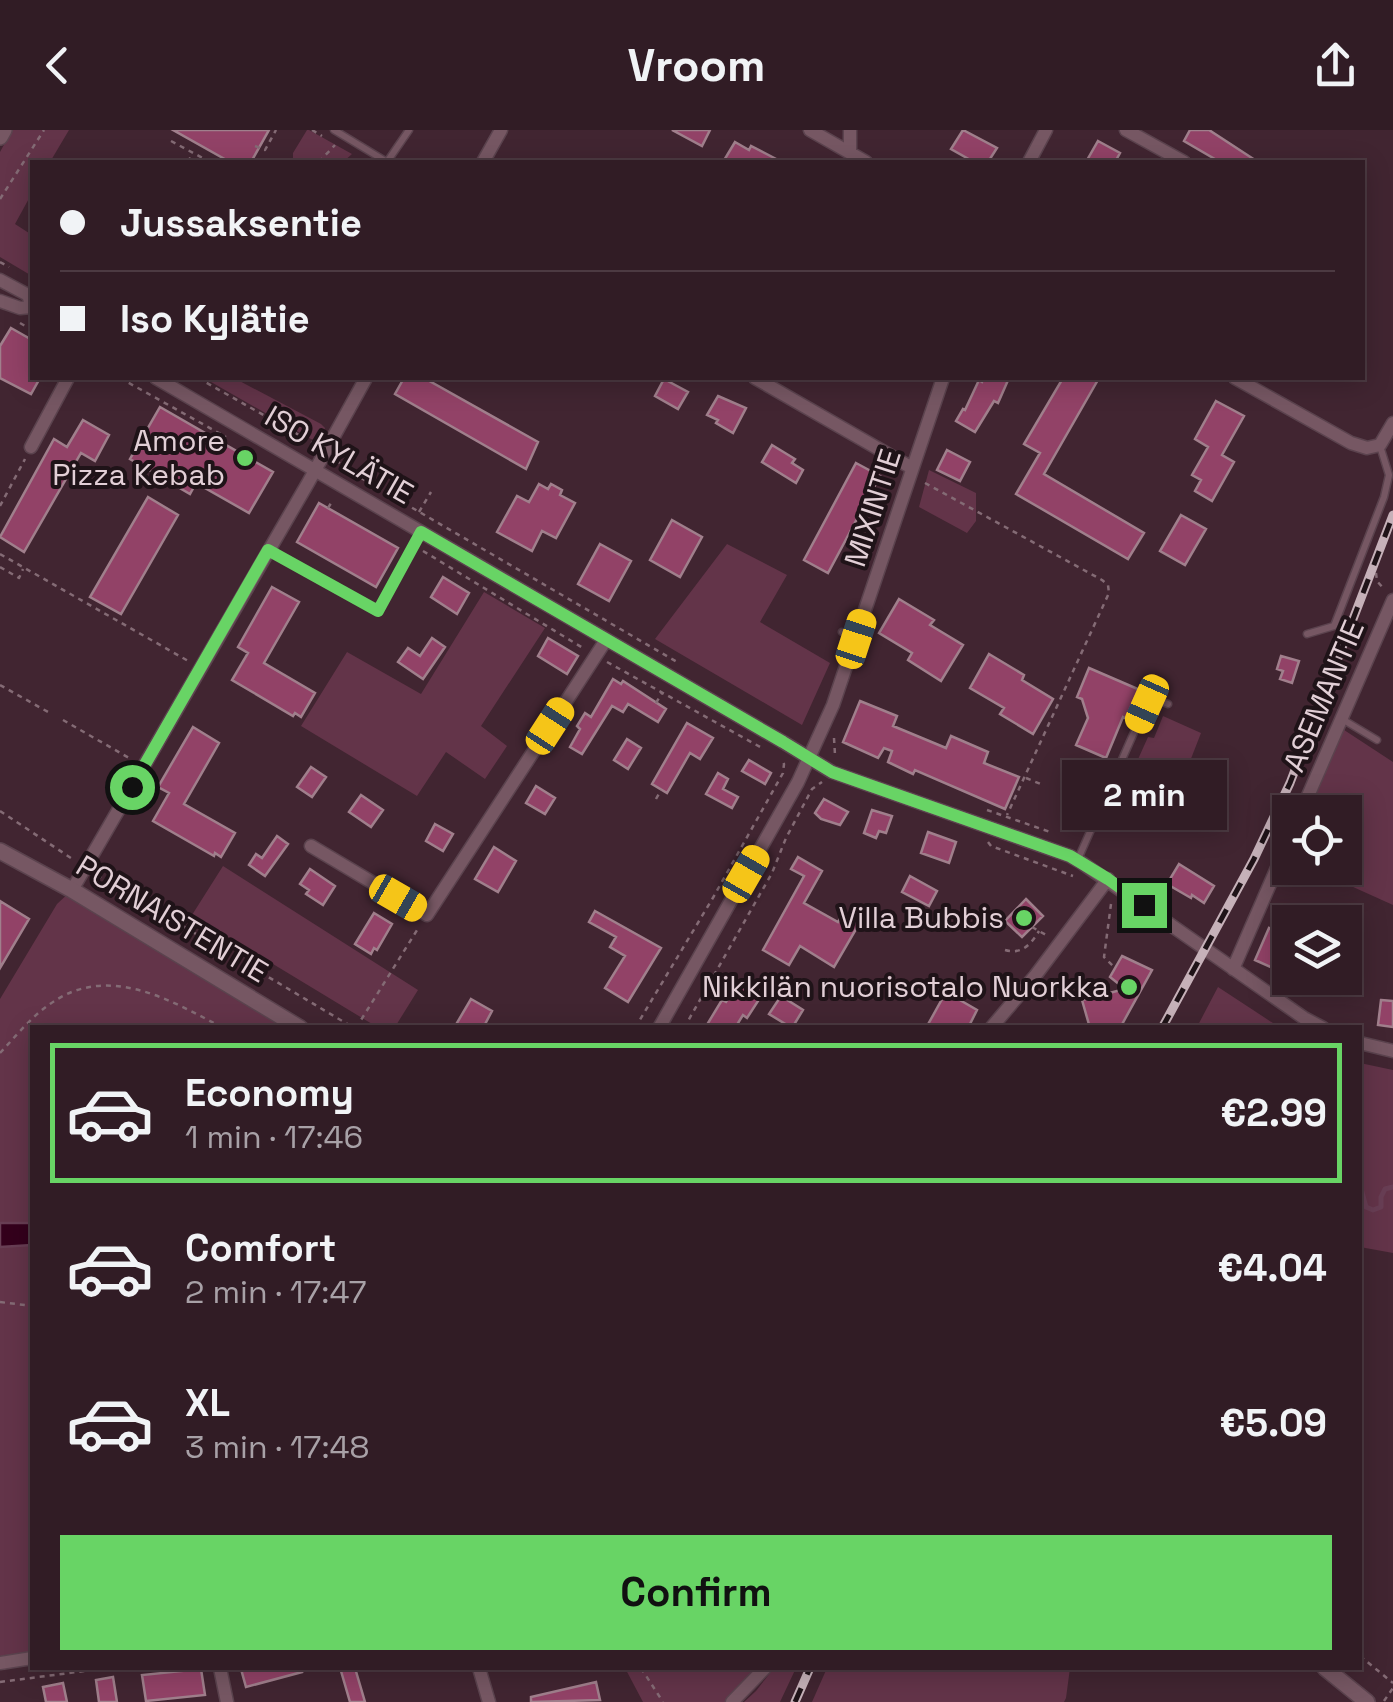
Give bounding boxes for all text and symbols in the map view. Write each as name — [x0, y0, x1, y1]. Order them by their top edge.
text: Vroom — [628, 37, 765, 94]
icon: back — [30, 38, 85, 93]
icon: share — [1308, 38, 1363, 93]
text: Jussaksentie — [120, 199, 362, 247]
text: Iso Kylätie — [120, 295, 310, 343]
street label: ISO KYLÄTIE — [258, 396, 420, 513]
place label: Amore Pizza Kebab — [52, 421, 225, 494]
street label: MIXINTIE — [835, 444, 910, 572]
marker: Amore Pizza Kebab — [234, 447, 256, 469]
car — [832, 606, 880, 672]
street label: ASEMANTIE — [1274, 614, 1373, 777]
car — [1121, 670, 1173, 738]
car — [521, 693, 579, 759]
callout: 2 min — [1062, 760, 1226, 830]
route start — [110, 765, 155, 810]
text: 2 min — [1103, 775, 1186, 815]
map controls — [1272, 795, 1362, 995]
button: locate — [1272, 795, 1362, 885]
car — [718, 841, 774, 907]
street label: PORNAISTENTIE — [69, 846, 275, 991]
car — [365, 870, 431, 926]
route end — [1122, 883, 1167, 928]
place label: Villa Bubbis — [838, 898, 1004, 937]
button: layers — [1272, 905, 1362, 995]
marker: Villa Bubbis — [1013, 907, 1035, 929]
place label: Nikkilän nuorisotalo Nuorkka — [702, 967, 1109, 1006]
marker: Nikkilän nuorisotalo Nuorkka — [1118, 976, 1140, 998]
icon: car — [65, 1068, 155, 1158]
text: Economy — [185, 1069, 354, 1117]
text: €2.99 — [1220, 1089, 1327, 1137]
text: 1 min · 17:46 — [185, 1117, 363, 1157]
icon: car — [65, 1223, 155, 1313]
text: Comfort — [185, 1224, 336, 1272]
text: €4.04 — [1217, 1244, 1327, 1292]
text: 2 min · 17:47 — [185, 1272, 366, 1312]
icon: car — [65, 1378, 155, 1468]
text: XL — [185, 1379, 230, 1427]
text: €5.09 — [1219, 1399, 1327, 1447]
text: 3 min · 17:48 — [185, 1427, 369, 1467]
button: Confirm — [60, 1535, 1332, 1650]

